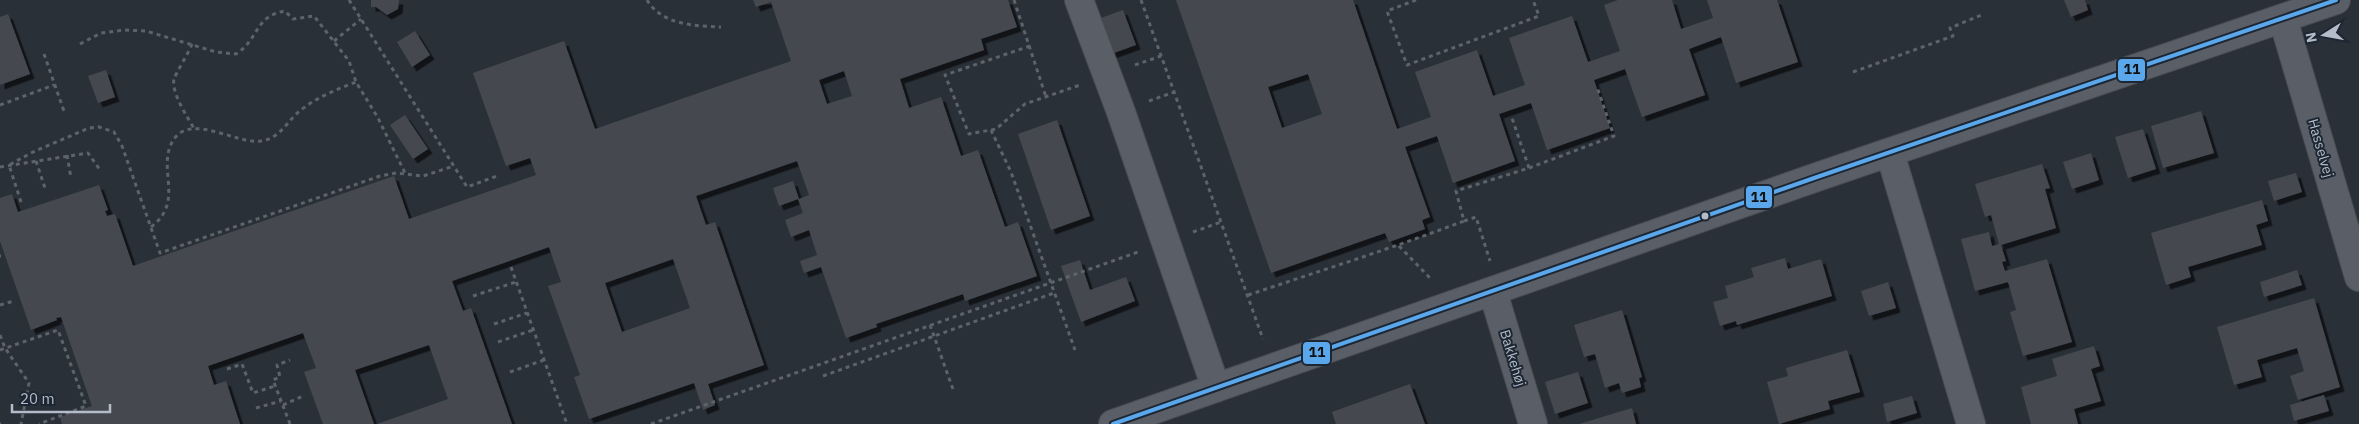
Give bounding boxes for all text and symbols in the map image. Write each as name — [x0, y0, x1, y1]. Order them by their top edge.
north arrow — [2299, 10, 2349, 60]
text: N — [2301, 31, 2321, 44]
line badge: 11 — [2117, 58, 2146, 82]
text: 11 — [2124, 60, 2141, 78]
street label: Hasselvej — [2304, 117, 2338, 179]
line badge: 11 — [1745, 185, 1773, 209]
text: 11 — [1751, 188, 1768, 206]
unlabelled marker — [1700, 211, 1710, 221]
street label: Bakkehøj — [1496, 328, 1530, 388]
line badge: 11 — [1302, 341, 1331, 365]
text: 11 — [1309, 343, 1326, 361]
scale bar — [12, 382, 110, 414]
text: 20 m — [20, 389, 55, 408]

